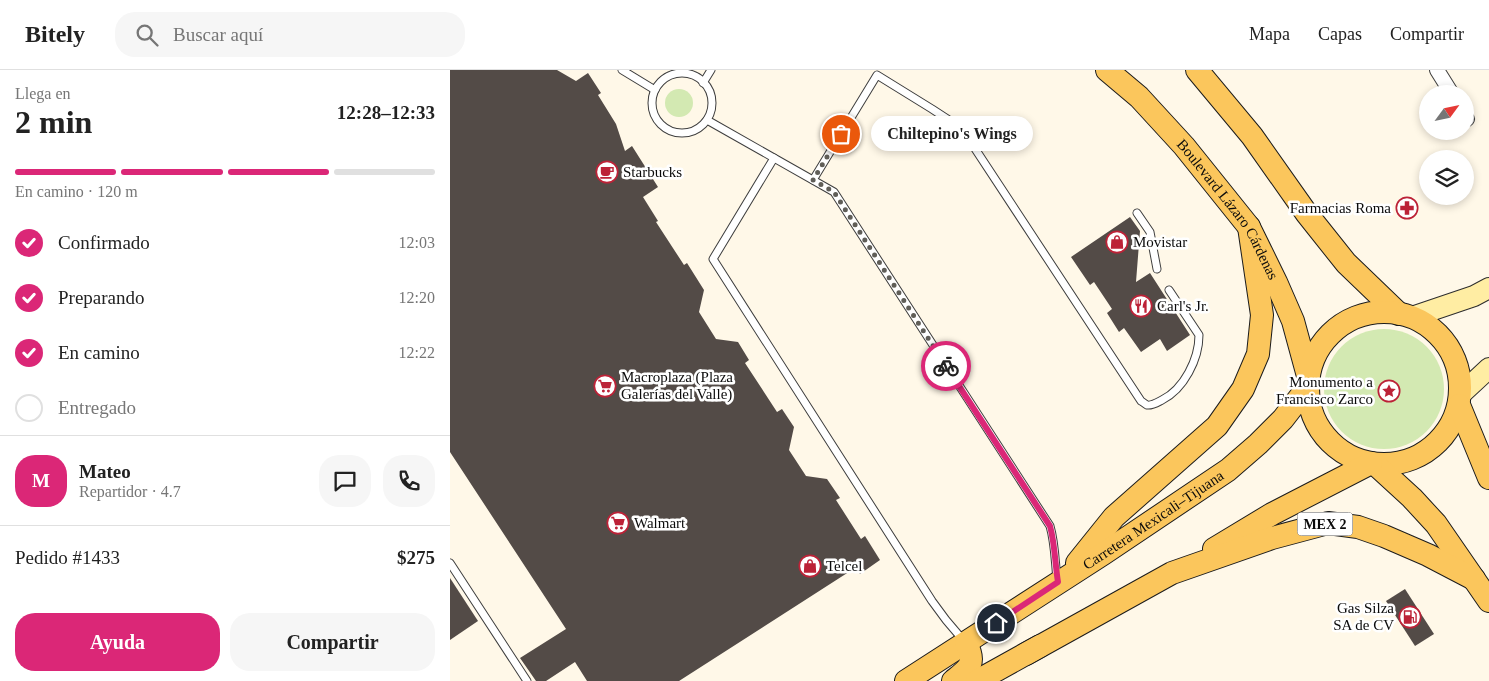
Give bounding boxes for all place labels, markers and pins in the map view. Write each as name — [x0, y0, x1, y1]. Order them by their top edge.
pin — [820, 113, 862, 155]
callout: Chiltepino's Wings — [871, 116, 1034, 152]
cafe icon: Starbucks — [595, 160, 619, 184]
place label: Starbucks — [623, 164, 682, 180]
pharmacy icon: Farmacias Roma — [1395, 196, 1419, 220]
place label: Farmacias Roma — [1290, 200, 1391, 216]
shop icon: Movistar — [1105, 230, 1129, 254]
place label: Movistar — [1133, 234, 1187, 250]
restaurant icon: Carl's Jr. — [1129, 294, 1153, 318]
place label: Carl's Jr. — [1157, 298, 1209, 314]
place label: Macroplaza (Plaza Galerías del Valle) — [621, 369, 733, 403]
supermarket icon: Macroplaza (Plaza Galerías del Valle) — [593, 374, 617, 398]
place label: Monumento a Francisco Zarco — [1276, 374, 1373, 407]
place icon: Monumento a Francisco Zarco — [1377, 379, 1401, 403]
supermarket icon: Walmart — [606, 511, 630, 535]
place label: Walmart — [634, 515, 686, 531]
shop icon: Telcel — [798, 554, 822, 578]
place label: Telcel — [826, 558, 862, 574]
place label: Gas Silza SA de CV — [1333, 600, 1394, 633]
pin — [975, 602, 1017, 644]
fuel station icon: Gas Silza SA de CV — [1398, 605, 1422, 629]

